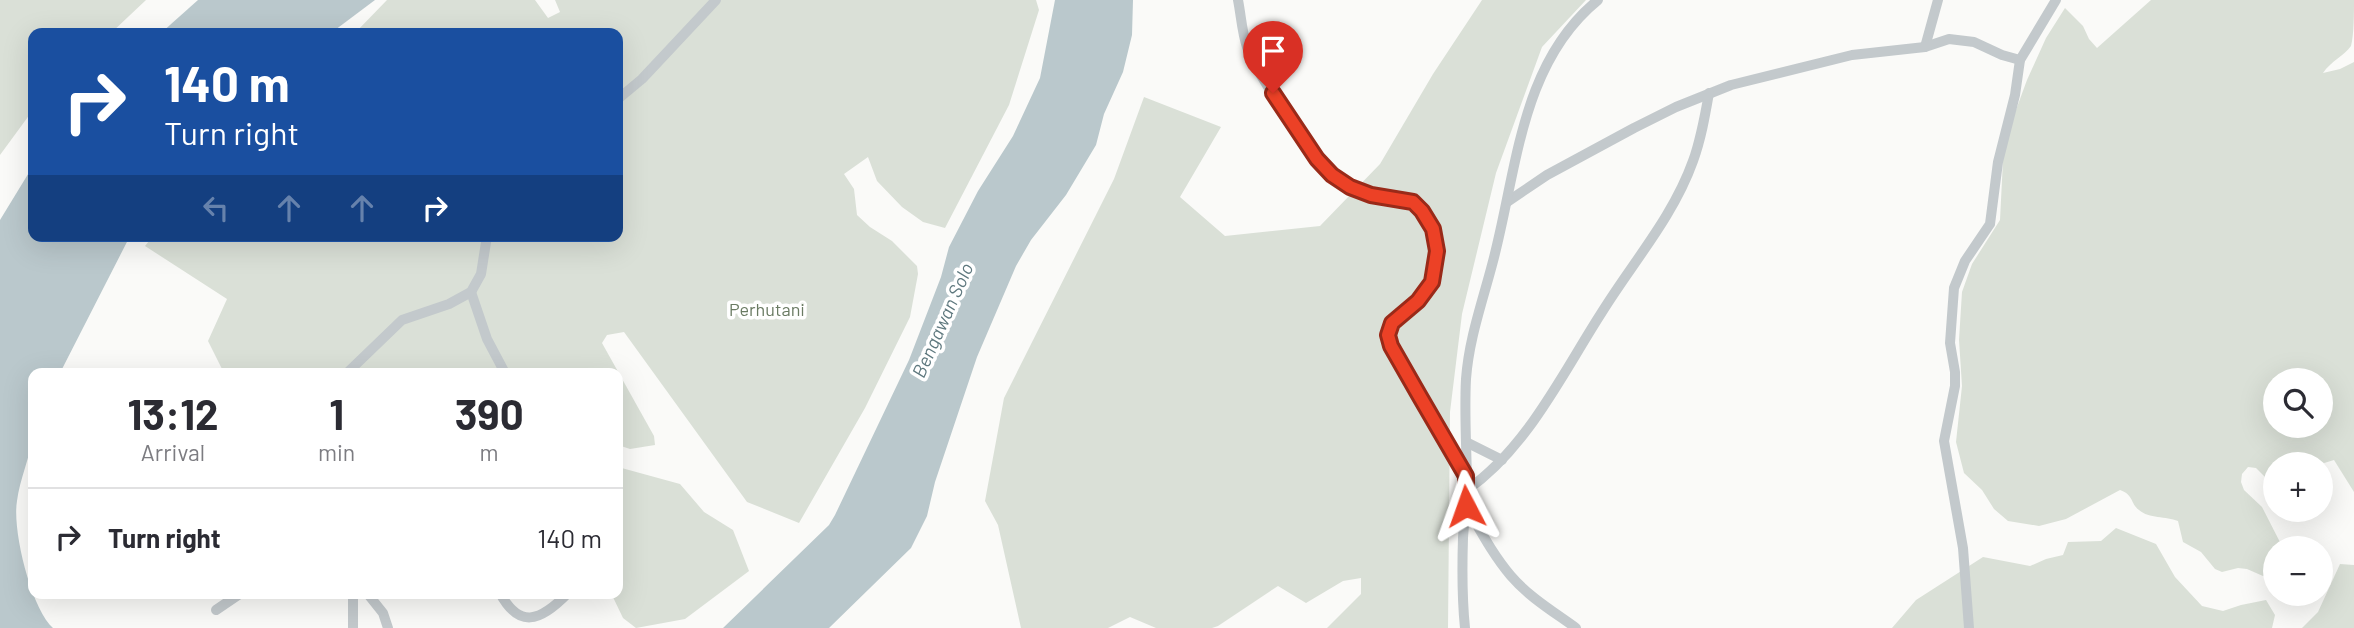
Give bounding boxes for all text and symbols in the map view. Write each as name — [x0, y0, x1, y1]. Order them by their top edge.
pin — [1243, 21, 1303, 93]
icon: arrive — [1254, 32, 1292, 70]
text: 140 m — [164, 53, 290, 112]
icon: right — [49, 56, 140, 147]
text: Turn right — [164, 113, 299, 151]
icon: left — [197, 189, 235, 227]
icon: ahead — [270, 189, 308, 227]
icon: ahead — [343, 189, 381, 227]
icon: right — [416, 189, 454, 227]
water label: Bengawan Solo — [907, 259, 977, 381]
park label: Perhutani — [729, 298, 805, 320]
map controls — [2263, 368, 2333, 606]
button: search — [2263, 368, 2333, 438]
text: 13:12 — [127, 388, 219, 438]
text: 1 — [329, 388, 344, 438]
text: 390 — [455, 388, 524, 438]
text: Arrival — [141, 438, 205, 466]
text: min — [318, 438, 355, 466]
text: m — [480, 438, 499, 466]
button: + — [2263, 452, 2333, 522]
position arrow — [1429, 469, 1503, 543]
icon: right — [49, 518, 87, 556]
text: Turn right — [108, 522, 221, 553]
text: 140 m — [537, 522, 602, 553]
button: − — [2263, 536, 2333, 606]

